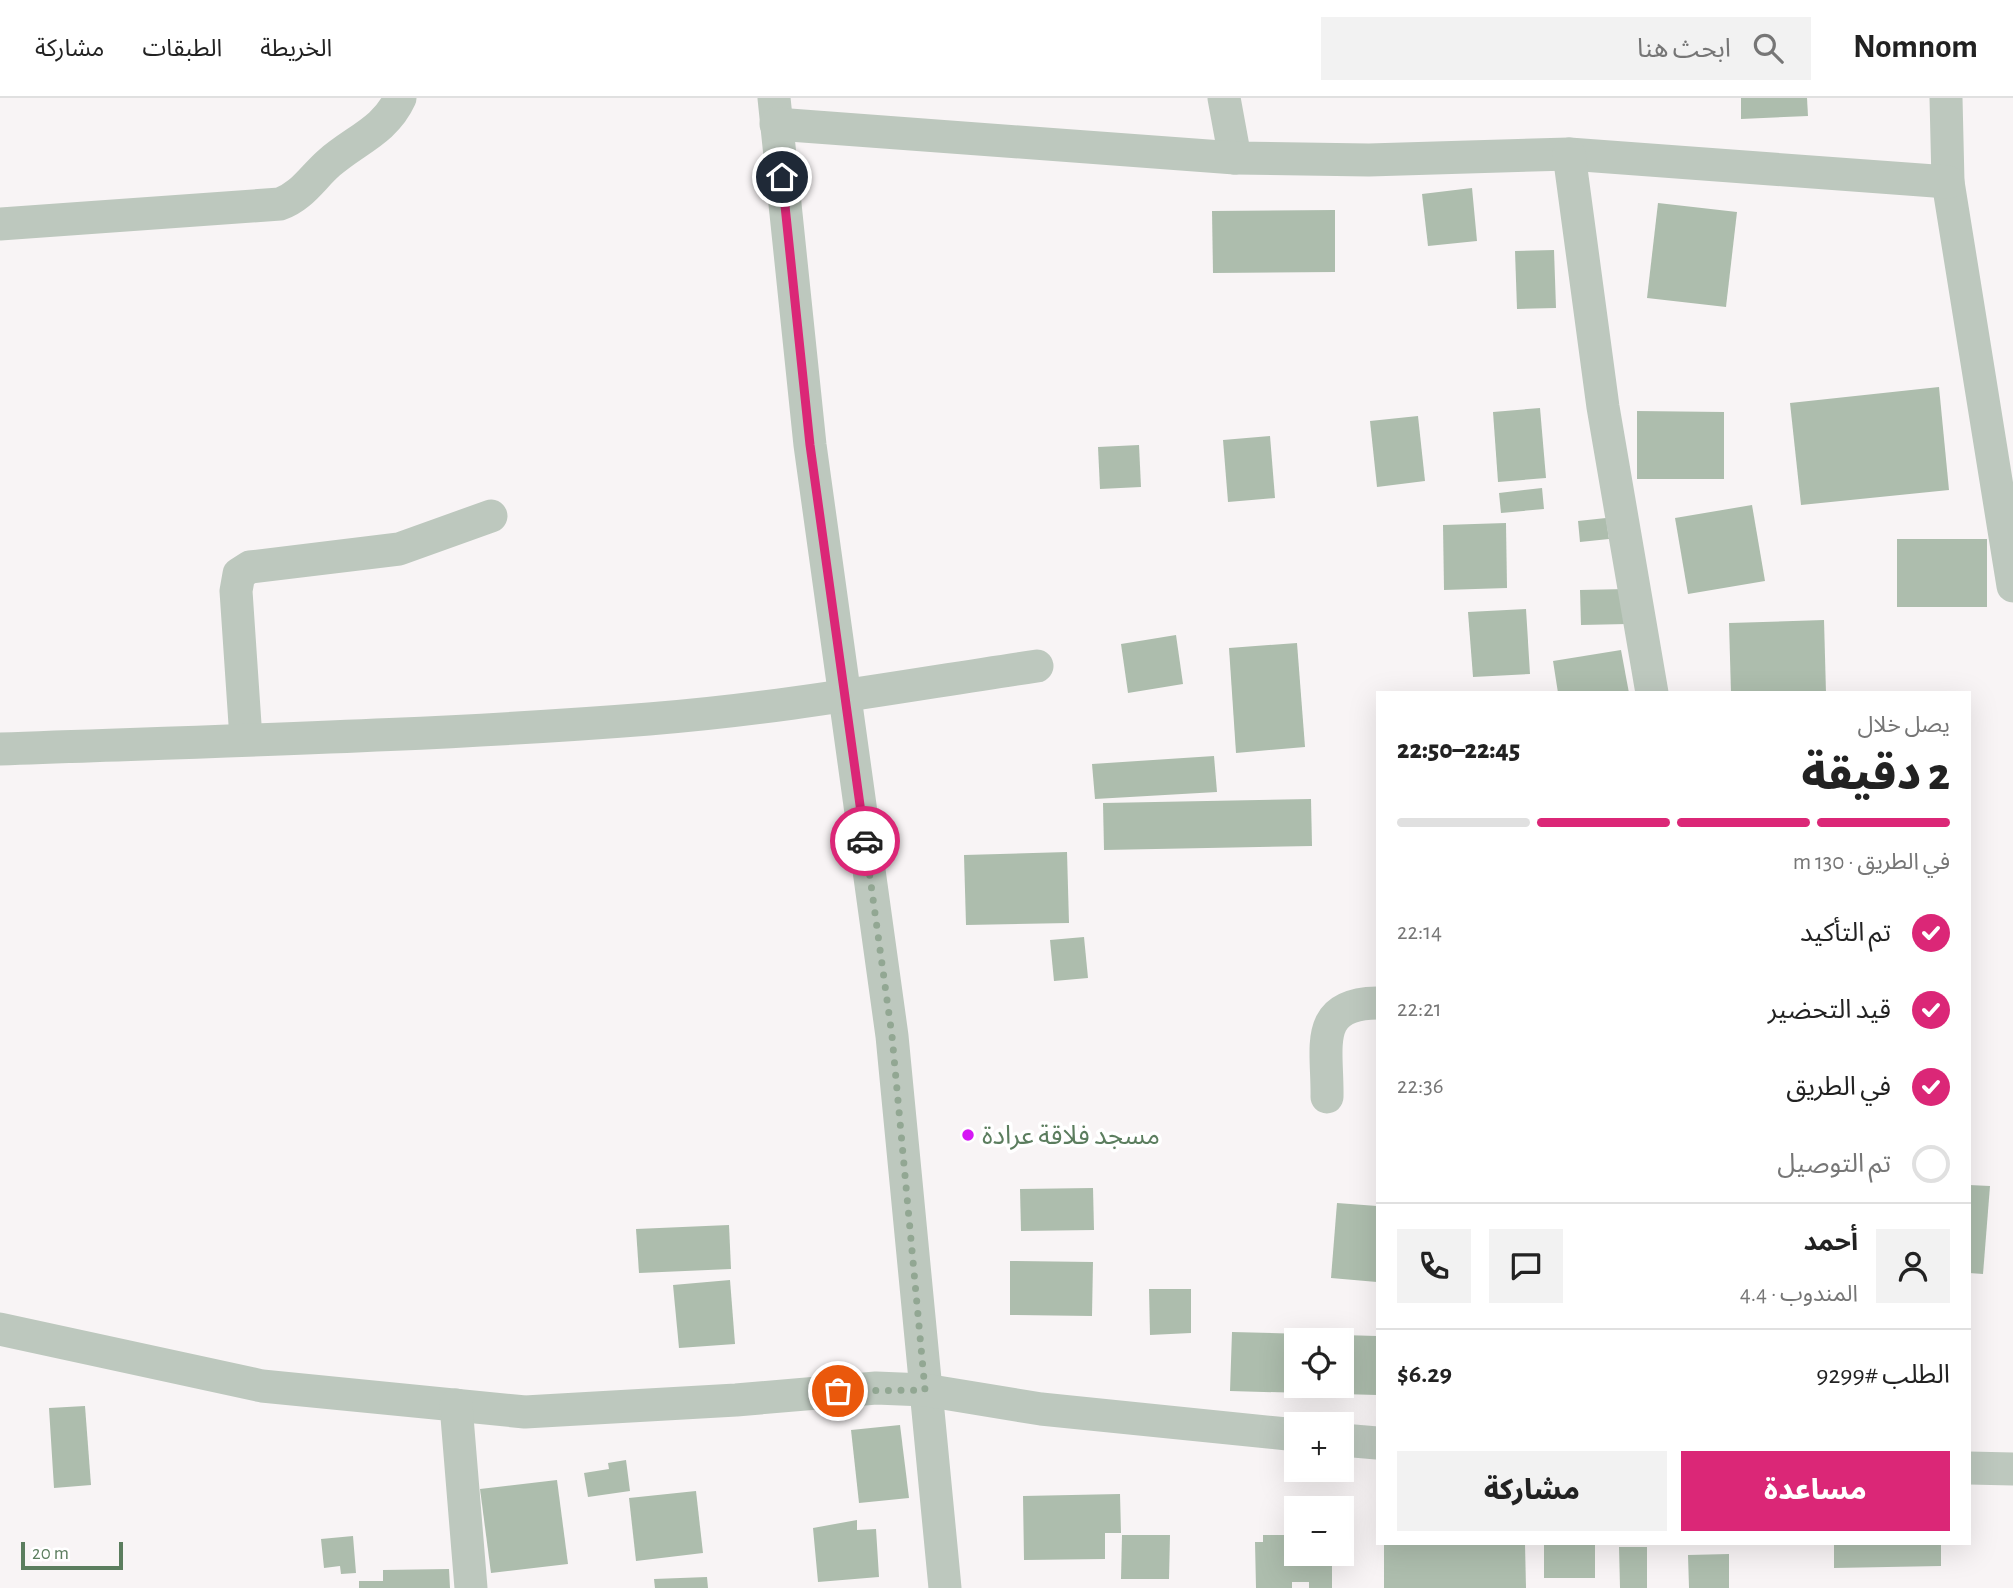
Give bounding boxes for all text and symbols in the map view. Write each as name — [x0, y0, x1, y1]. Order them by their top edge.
search box — [1321, 17, 1811, 80]
icon: search — [1749, 29, 1787, 67]
text: Nomnom — [1853, 31, 1978, 64]
text: ابحث هنا — [1637, 36, 1731, 62]
text: مشاركة — [35, 37, 104, 61]
text: الطبقات — [142, 37, 222, 61]
text: الخريطة — [260, 37, 332, 61]
pin — [752, 147, 812, 207]
icon: home — [763, 158, 801, 196]
text: يصل خلال — [1857, 714, 1950, 737]
text: 22:45–22:50 — [1397, 737, 1520, 763]
text: 2 دقيقة — [1801, 752, 1950, 798]
courier — [830, 806, 900, 876]
icon: car — [846, 822, 884, 860]
text: في الطريق · 130 m — [1793, 851, 1950, 874]
icon: check — [1912, 914, 1950, 952]
text: تم التأكيد — [1800, 920, 1891, 946]
text: 22:14 — [1397, 921, 1442, 944]
icon: check — [1912, 991, 1950, 1029]
text: قيد التحضير — [1768, 997, 1891, 1023]
text: 22:21 — [1397, 998, 1442, 1021]
icon: check — [1912, 1068, 1950, 1106]
text: في الطريق — [1786, 1074, 1891, 1100]
text: 22:36 — [1397, 1075, 1443, 1098]
place label: مسجد فلاقة عرادة — [982, 1123, 1160, 1150]
marker: مسجد فلاقة عرادة — [960, 1127, 976, 1143]
text: تم التوصيل — [1777, 1151, 1891, 1177]
button: phone — [1397, 1229, 1471, 1303]
button: chat — [1489, 1229, 1563, 1303]
text: أحمد — [1804, 1229, 1858, 1255]
button: person — [1876, 1229, 1950, 1303]
text: المندوب · 4.4 — [1740, 1283, 1858, 1306]
map controls — [1284, 1328, 1354, 1566]
button: locate — [1284, 1328, 1354, 1398]
pin — [808, 1361, 868, 1421]
text: $6.29 — [1397, 1361, 1452, 1387]
text: الطلب #9299 — [1816, 1362, 1950, 1388]
icon: bag — [819, 1372, 857, 1410]
button: + — [1284, 1412, 1354, 1482]
button: مشاركة — [1397, 1451, 1667, 1531]
button: مساعدة — [1681, 1451, 1950, 1531]
button: − — [1284, 1496, 1354, 1566]
scale bar — [21, 1539, 122, 1571]
text: 20 m — [32, 1544, 69, 1563]

